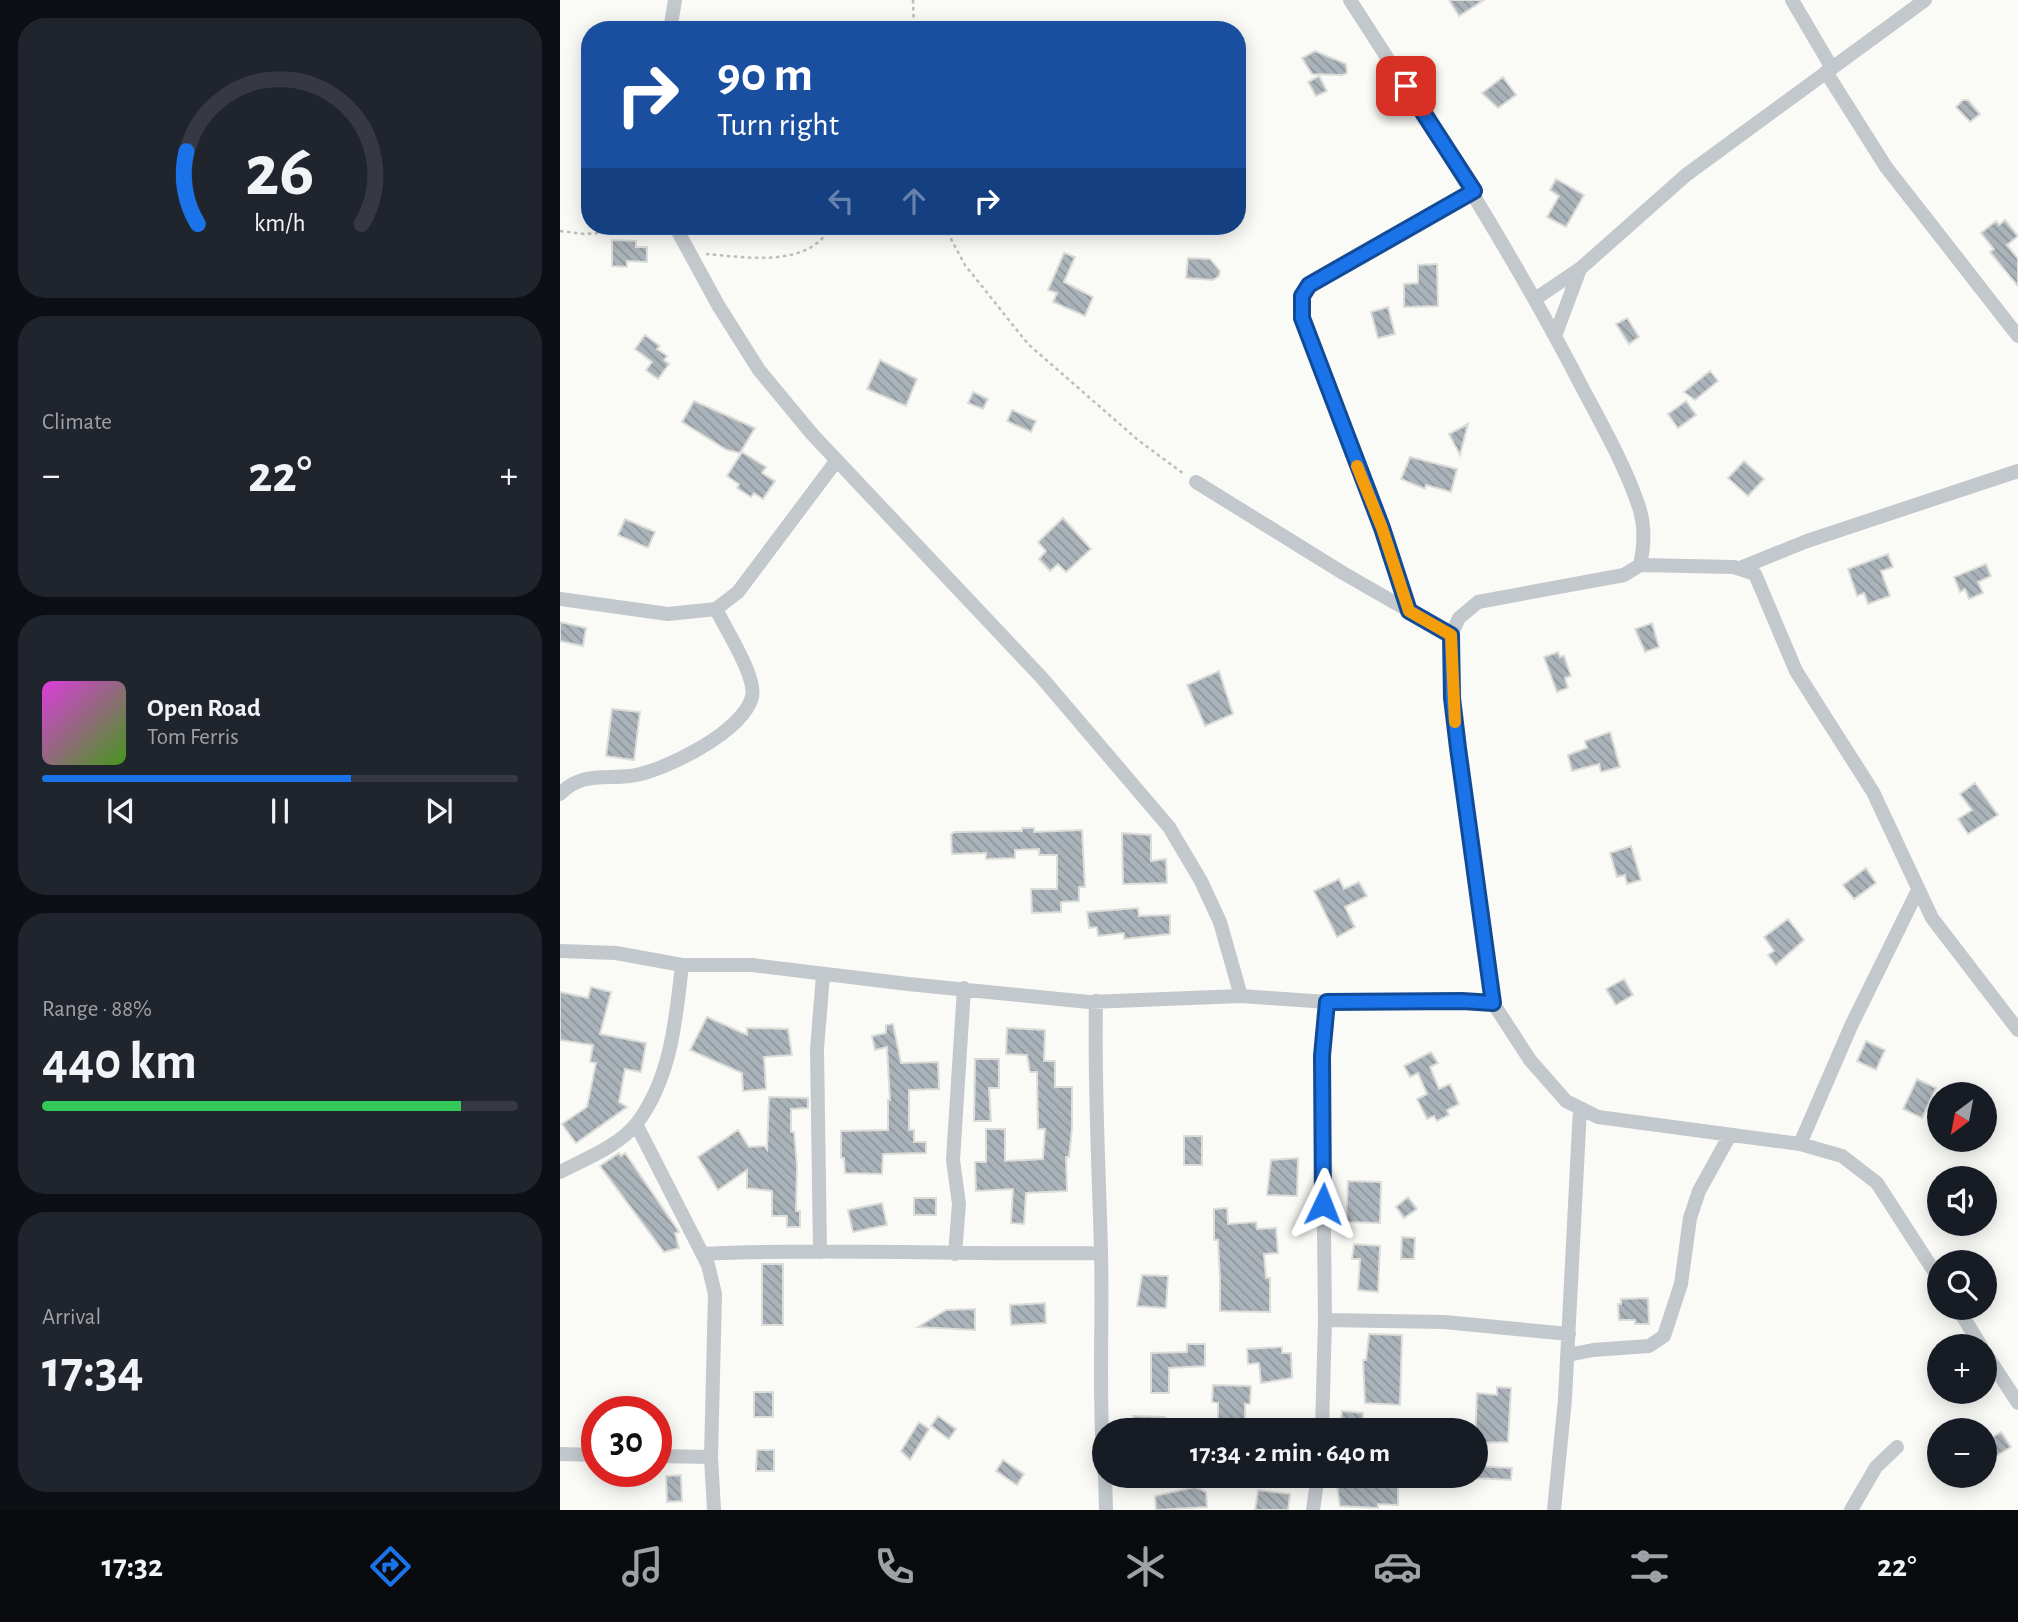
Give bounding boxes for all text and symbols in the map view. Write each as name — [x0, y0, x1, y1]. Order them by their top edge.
icon: right — [602, 49, 693, 140]
text: 90 m — [717, 51, 813, 100]
pin — [1376, 56, 1436, 116]
icon: arrive — [1387, 67, 1425, 105]
text: Turn right — [717, 109, 839, 141]
text: 26 — [245, 137, 315, 210]
icon: left — [822, 182, 860, 220]
icon: ahead — [895, 182, 933, 220]
icon: right — [968, 182, 1006, 220]
text: km/h — [254, 211, 306, 236]
text: Climate — [42, 411, 112, 434]
text: 22° — [248, 449, 312, 501]
text: − — [42, 457, 60, 495]
text: + — [500, 457, 518, 495]
text: Open Road — [147, 695, 261, 721]
text: Tom Ferris — [147, 726, 239, 749]
icon: previous — [102, 792, 140, 830]
icon: pause — [261, 792, 299, 830]
icon: next — [420, 792, 458, 830]
text: Range · 88% — [42, 998, 152, 1021]
text: 440 km — [42, 1036, 197, 1088]
north arrow — [1927, 1082, 1997, 1152]
map controls — [1927, 1082, 1997, 1488]
button: sound — [1927, 1166, 1997, 1236]
position arrow — [1286, 1167, 1360, 1241]
button: search — [1927, 1250, 1997, 1320]
text: Arrival — [42, 1306, 101, 1329]
button: + — [1927, 1334, 1997, 1404]
text: 17:34 — [42, 1344, 144, 1396]
speed limit sign: 30 — [581, 1396, 672, 1487]
button: − — [1927, 1418, 1997, 1488]
text: 17:34 · 2 min · 640 m — [1190, 1440, 1390, 1466]
icon: directions — [366, 1542, 415, 1591]
icon: music — [618, 1542, 667, 1591]
icon: phone — [870, 1542, 919, 1591]
icon: climate — [1121, 1542, 1170, 1591]
icon: car — [1373, 1542, 1422, 1591]
icon: filters — [1625, 1542, 1674, 1591]
text: 17:32 — [101, 1550, 163, 1582]
text: 22° — [1877, 1550, 1917, 1582]

